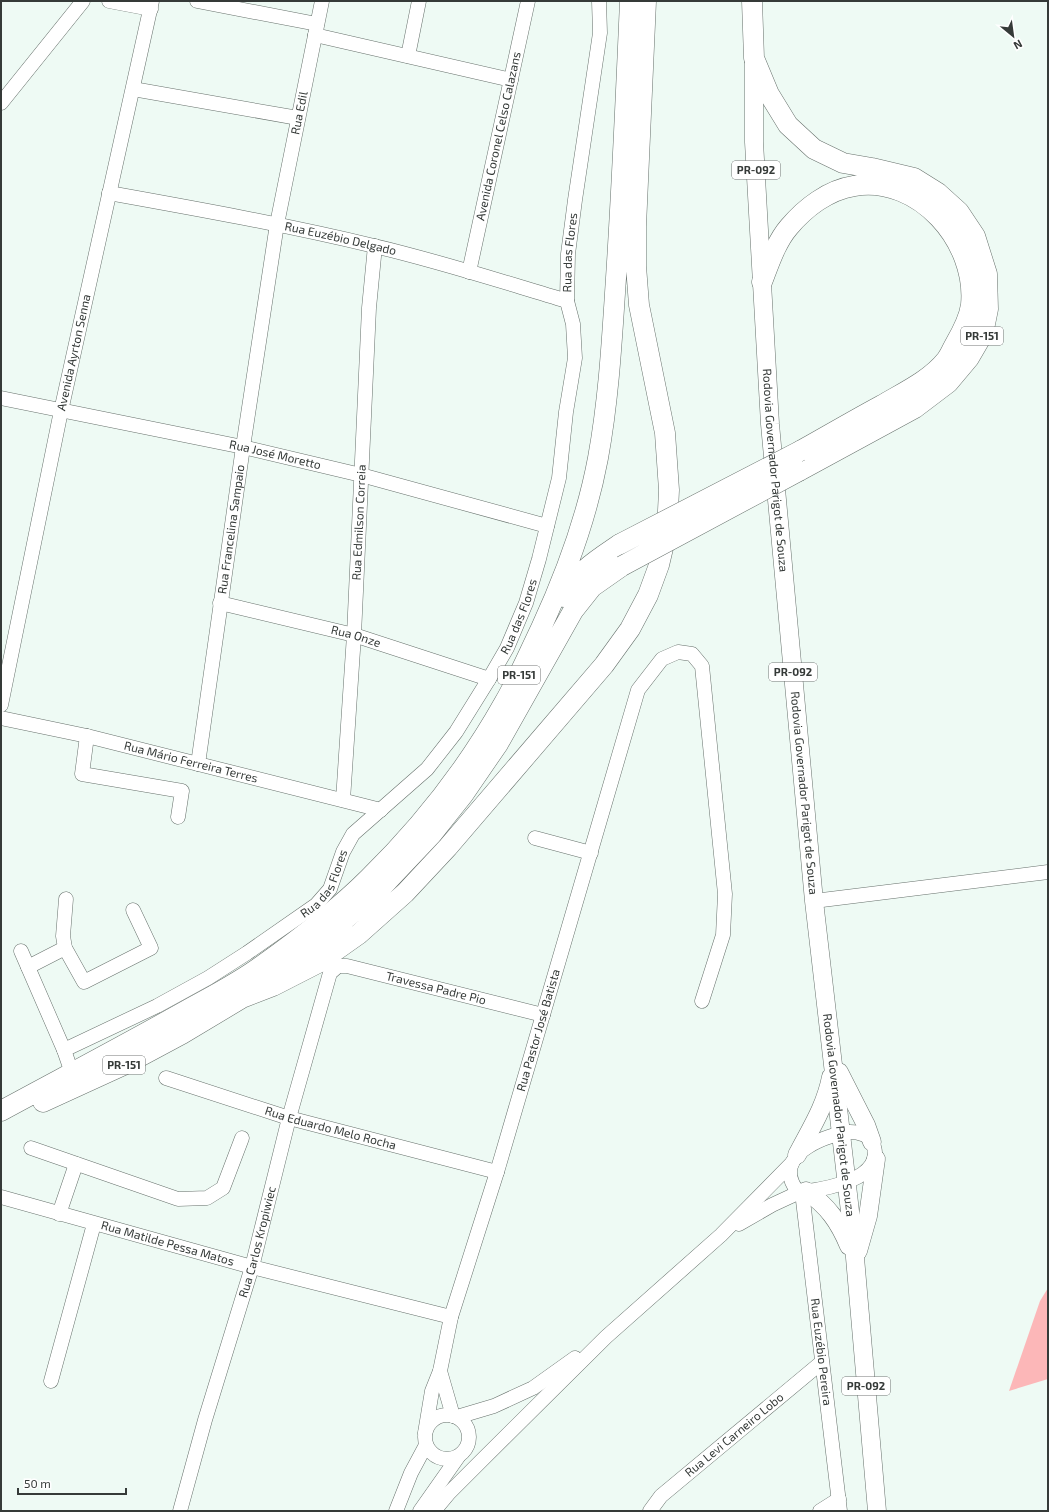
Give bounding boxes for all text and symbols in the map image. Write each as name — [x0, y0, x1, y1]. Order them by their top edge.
north arrow — [993, 16, 1033, 56]
text: N — [1011, 38, 1025, 53]
street label: Avenida Coronel Celso Calazans — [472, 50, 523, 222]
street label: Rua Edil — [287, 90, 310, 136]
road number: PR-092 — [732, 161, 780, 179]
street label: Rua das Flores — [559, 212, 579, 292]
street label: Rua Euzébio Delgado — [284, 218, 398, 257]
street label: Avenida Ayrton Senna — [53, 293, 93, 412]
road number: PR-151 — [961, 327, 1003, 345]
street label: Rodovia Governador Parigot de Souza — [761, 368, 792, 573]
street label: Rua José Moretto — [228, 436, 323, 471]
street label: Rua Francelina Sampaio — [214, 463, 246, 595]
street label: Rua Edmilson Correia — [349, 464, 368, 581]
street label: Rua das Flores — [497, 577, 539, 656]
street label: Rua Onze — [330, 622, 383, 649]
road number: PR-092 — [769, 663, 817, 681]
road number: PR-151 — [498, 666, 540, 684]
street label: Rodovia Governador Parigot de Souza — [789, 691, 821, 895]
street label: Rua Mário Ferreira Terres — [123, 738, 260, 785]
street label: Rua das Flores — [297, 847, 349, 920]
street label: Rua Pastor José Batista — [513, 967, 562, 1093]
street label: Travessa Padre Pio — [385, 968, 488, 1007]
street label: Rodovia Governador Parigot de Souza — [821, 1013, 859, 1217]
road number: PR-151 — [103, 1056, 145, 1074]
street label: Rua Eduardo Melo Rocha — [263, 1103, 398, 1152]
street label: Rua Carlos Kropiwiec — [235, 1184, 278, 1299]
street label: Rua Matilde Pessa Matos — [100, 1217, 236, 1268]
street label: Rua Euzébio Pereira — [809, 1297, 835, 1406]
road number: PR-092 — [842, 1377, 890, 1395]
street label: Rua Levi Carneiro Lobo — [682, 1389, 786, 1479]
scale bar — [18, 1470, 126, 1496]
text: 50 m — [24, 1476, 51, 1490]

